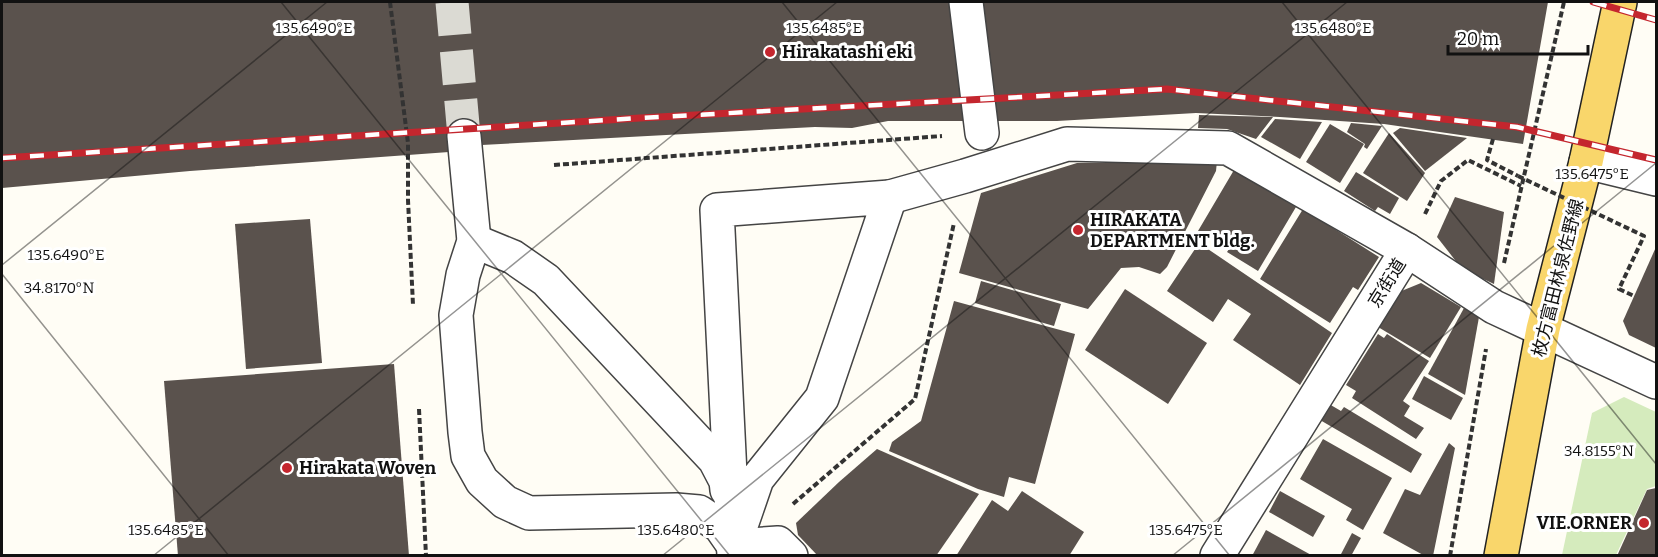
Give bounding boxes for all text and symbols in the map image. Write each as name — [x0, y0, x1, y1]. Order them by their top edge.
scale bar — [1448, 18, 1588, 56]
text: 135.6490°E — [276, 19, 352, 37]
text: 135.6485°E — [786, 19, 862, 37]
text: 135.6480°E — [1294, 19, 1372, 37]
text: 20 m — [1457, 28, 1499, 50]
place label: Hirakatashi eki — [782, 41, 913, 63]
marker: Hirakatashi eki — [763, 45, 777, 59]
text: 135.6475°E — [1555, 165, 1629, 183]
street label: 枚方富田林泉佐野線 — [1528, 197, 1588, 359]
place label: HIRAKATA DEPARTMENT bldg. — [1090, 209, 1255, 252]
marker: HIRAKATA DEPARTMENT bldg. — [1071, 223, 1085, 237]
text: 135.6490°E — [28, 246, 104, 264]
street label: 京街道 — [1363, 254, 1411, 312]
text: 34.8170°N — [24, 279, 94, 297]
text: 34.8155°N — [1564, 442, 1634, 460]
place label: Hirakata Woven — [299, 457, 436, 479]
marker: Hirakata Woven — [280, 461, 294, 475]
place label: VIE.ORNER — [1536, 512, 1632, 534]
marker: VIE.ORNER — [1637, 516, 1651, 530]
text: 135.6485°E — [128, 521, 204, 539]
text: 135.6480°E — [637, 521, 715, 539]
text: 135.6475°E — [1149, 521, 1223, 539]

